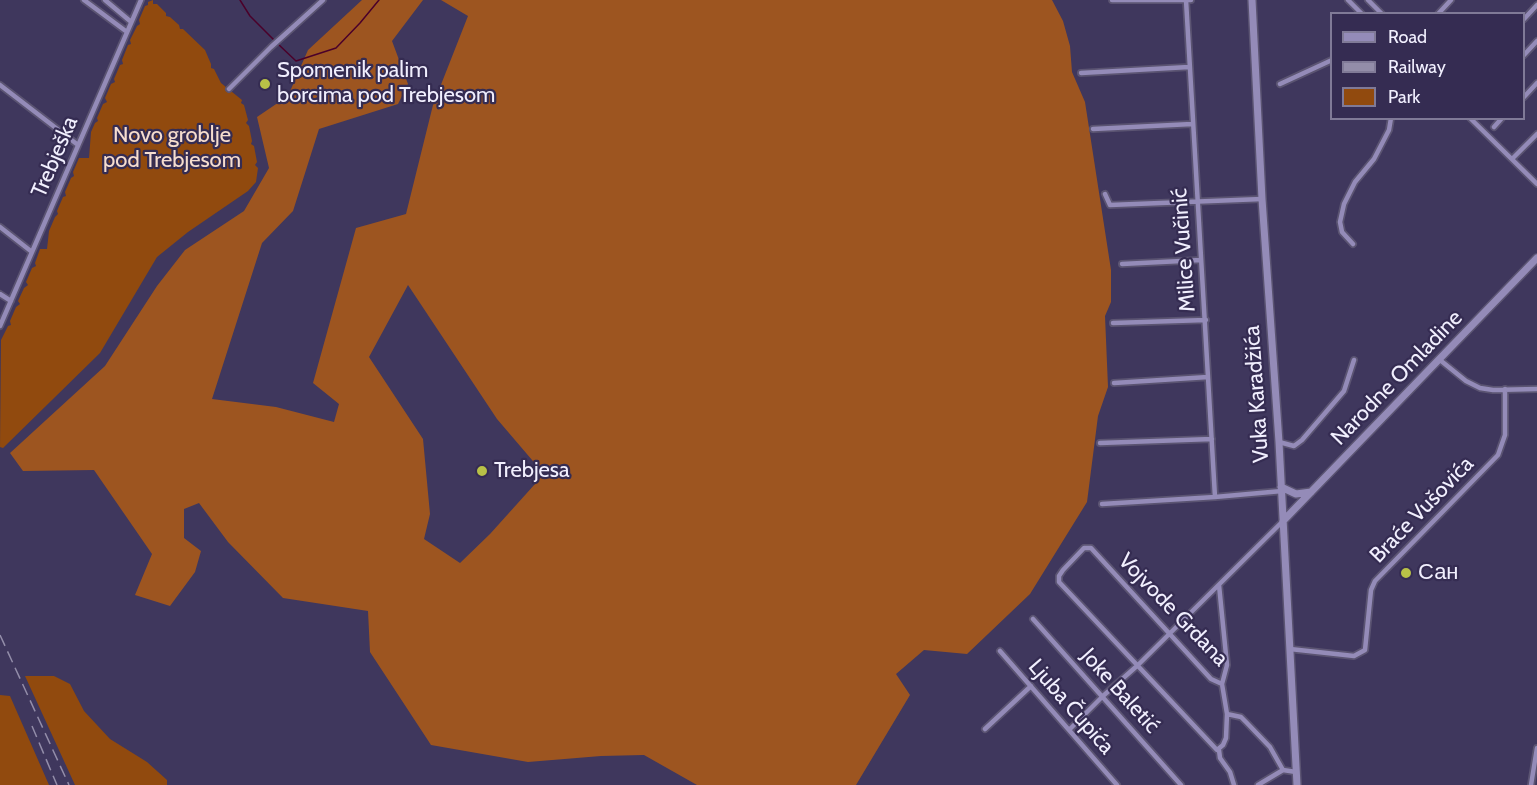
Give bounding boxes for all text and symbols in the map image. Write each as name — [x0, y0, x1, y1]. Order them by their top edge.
legend — [1330, 12, 1525, 120]
text: Road — [1388, 26, 1427, 48]
text: Railway — [1388, 56, 1446, 78]
place label: Spomenik palim borcima pod Trebjesom — [277, 58, 495, 110]
marker: Spomenik palim borcima pod Trebjesom — [258, 77, 272, 91]
text: Park — [1388, 86, 1420, 108]
street label: Trebješka — [26, 113, 84, 201]
park label: Novo groblje pod Trebjesom — [103, 123, 241, 174]
street label: Milice Vučinić — [1167, 187, 1201, 313]
street label: Narodne Omladine — [1326, 305, 1468, 451]
street label: Vuka Karadžića — [1239, 324, 1275, 464]
street label: Braće Vušovića — [1365, 451, 1479, 569]
place label: Trebjesa — [494, 458, 570, 484]
marker: Trebjesa — [475, 464, 489, 478]
street label: Vojvode Grdana — [1112, 548, 1234, 672]
place label: Сан — [1418, 560, 1459, 586]
marker: Сан — [1399, 566, 1413, 580]
street label: Joke Baletić — [1075, 643, 1165, 739]
street label: Ljuba Čupića — [1023, 654, 1119, 760]

